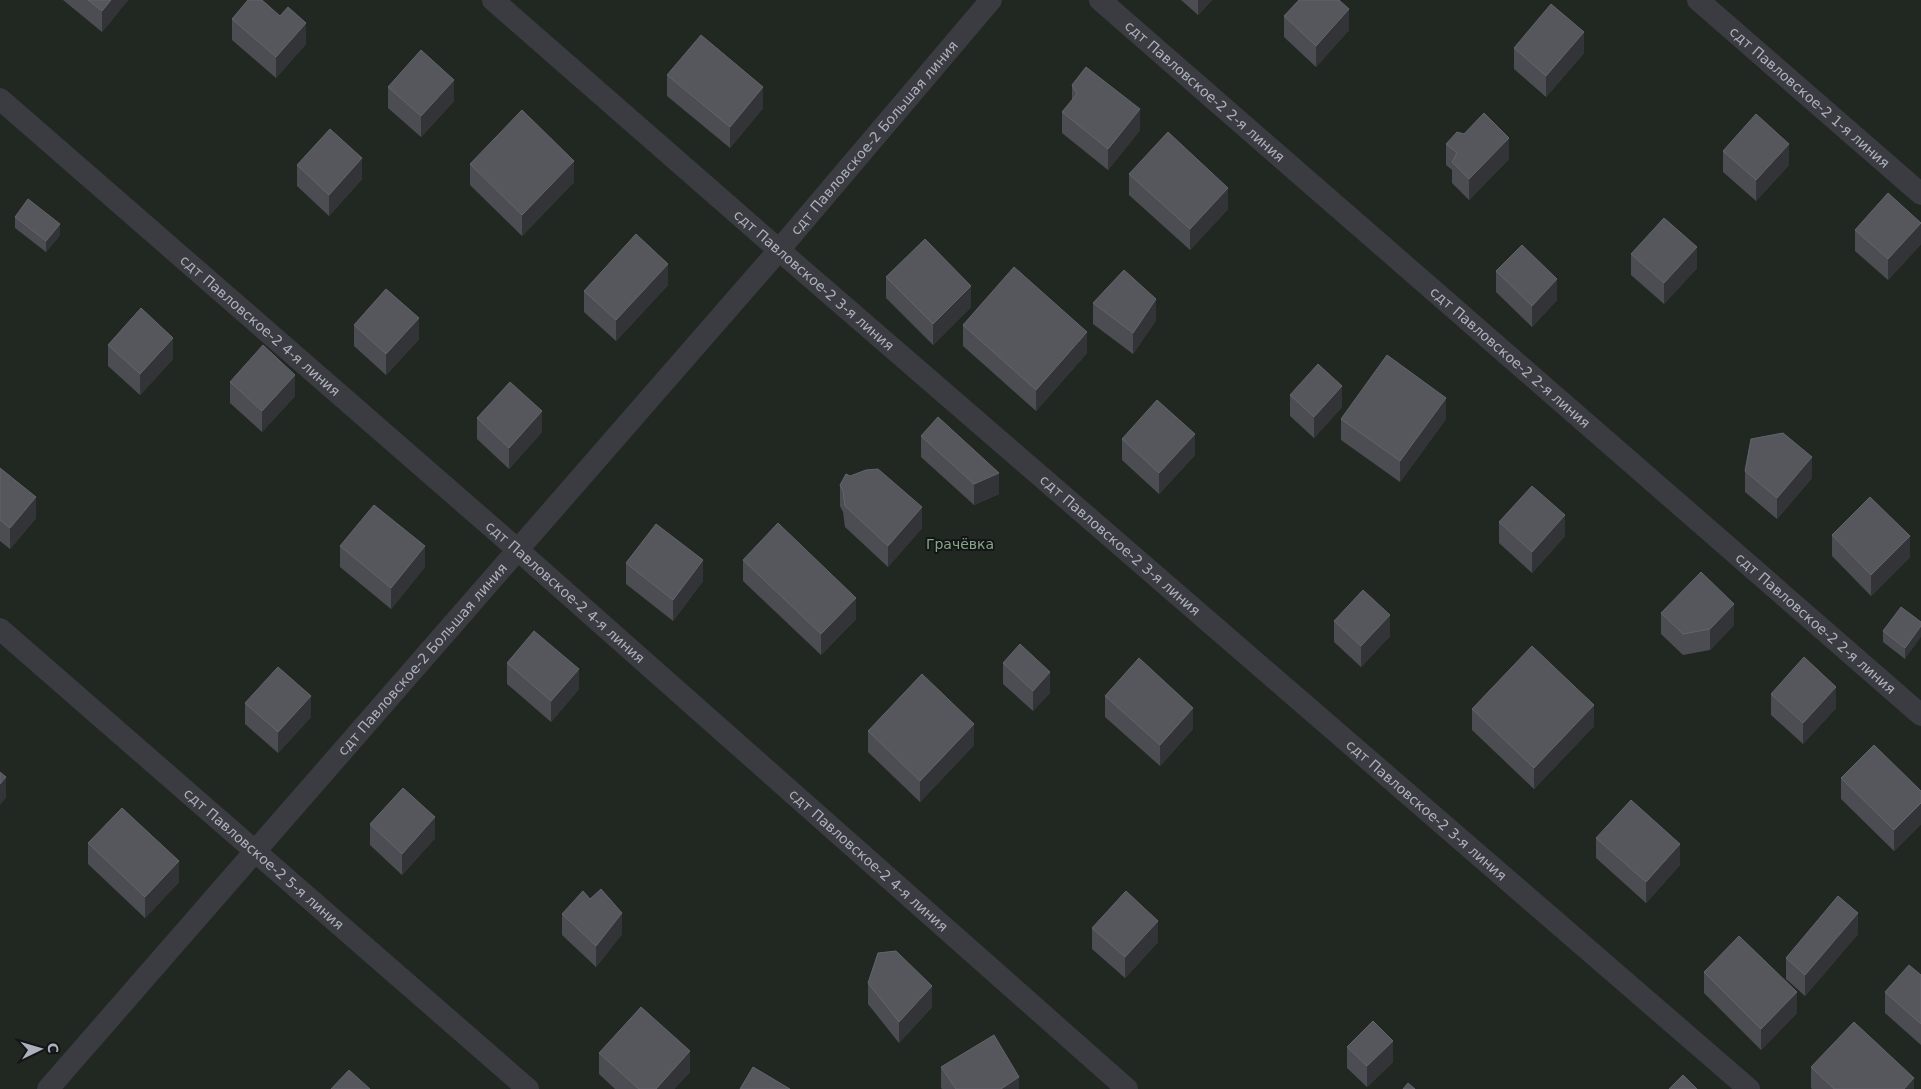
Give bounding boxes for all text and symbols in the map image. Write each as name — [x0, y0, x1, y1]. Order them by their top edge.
street label: сдт Павловское-2 2-я линия — [1122, 17, 1288, 165]
street label: сдт Павловское-2 1-я линия — [1726, 23, 1893, 171]
street label: сдт Павловское-2 Большая линия — [787, 37, 961, 238]
street label: сдт Павловское-2 3-я линия — [731, 206, 897, 354]
street label: сдт Павловское-2 4-я линия — [177, 252, 343, 399]
street label: сдт Павловское-2 2-я линия — [1427, 283, 1593, 431]
street label: сдт Павловское-2 3-я линия — [1037, 471, 1204, 619]
street label: сдт Павловское-2 4-я линия — [482, 518, 648, 666]
park label: Грачёвка — [926, 536, 994, 552]
street label: сдт Павловское-2 2-я линия — [1732, 549, 1899, 697]
street label: сдт Павловское-2 Большая линия — [334, 560, 510, 759]
street label: сдт Павловское-2 3-я линия — [1343, 736, 1510, 884]
street label: сдт Павловское-2 5-я линия — [181, 785, 347, 933]
street label: сдт Павловское-2 4-я линия — [786, 786, 951, 935]
north arrow — [15, 1024, 65, 1074]
text: С — [45, 1042, 61, 1054]

